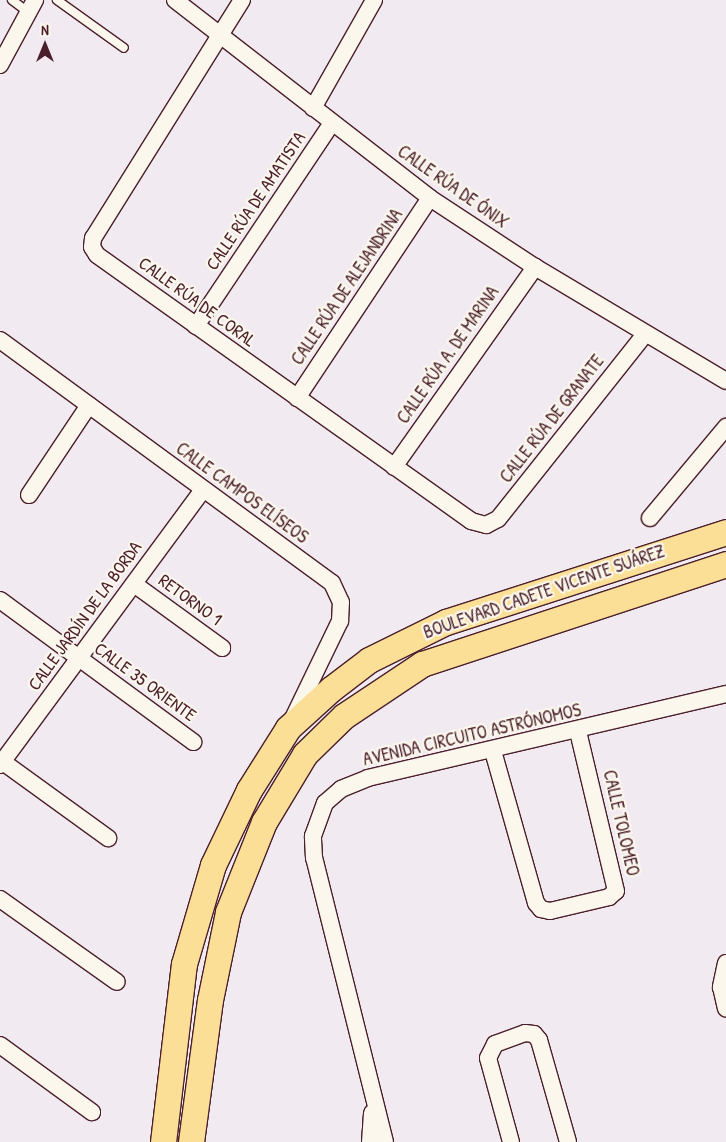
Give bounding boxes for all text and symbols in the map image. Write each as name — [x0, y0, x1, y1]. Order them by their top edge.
north arrow — [20, 20, 70, 70]
text: N — [41, 20, 49, 39]
street label: CALLE RÚA DE AMATISTA — [202, 128, 310, 274]
street label: CALLE RÚA DE ÓNIX — [393, 141, 513, 233]
street label: CALLE RÚA DE ALEJANDRINA — [287, 205, 407, 369]
street label: CALLE RÚA DE CORAL — [134, 252, 260, 352]
street label: CALLE RÚA A. DE MARINA — [392, 282, 504, 428]
street label: CALLE RÚA DE GRANATE — [495, 351, 609, 487]
street label: CALLE CAMPOS ELÍSEOS — [172, 438, 312, 548]
street label: CALLE JARDÍN DE LA BORDA — [24, 537, 146, 695]
street label: BOULEVARD CADETE VICENTE SUÁREZ — [421, 541, 667, 643]
street label: RETORNO 1 — [154, 570, 226, 630]
street label: CALLE 35 ORIENTE — [90, 638, 200, 726]
street label: AVENIDA CIRCUITO ASTRÓNOMOS — [361, 699, 583, 771]
street label: CALLE TOLOMEO — [598, 768, 644, 878]

